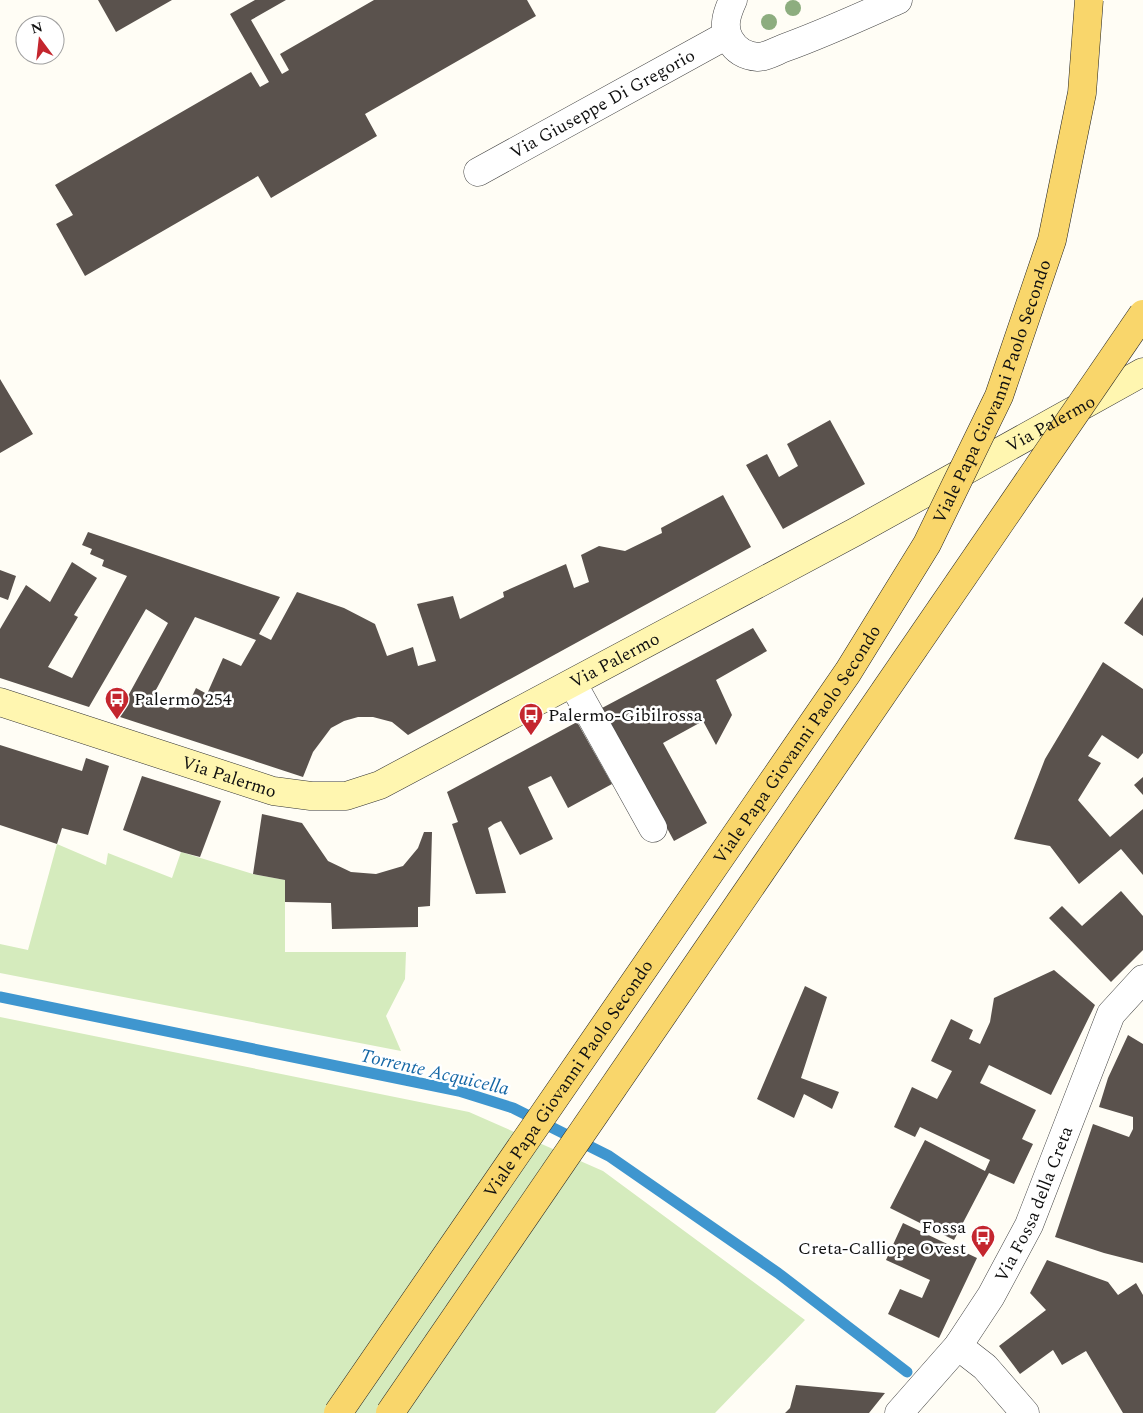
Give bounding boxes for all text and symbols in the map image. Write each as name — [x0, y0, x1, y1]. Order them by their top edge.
north arrow — [15, 15, 65, 65]
text: N — [29, 16, 45, 40]
street label: Via Giuseppe Di Gregorio — [505, 42, 700, 166]
street label: Viale Papa Giovanni Paolo Secondo — [926, 256, 1058, 528]
street label: Via Palermo — [1001, 388, 1100, 460]
street label: Viale Papa Giovanni Paolo Secondo — [707, 620, 888, 870]
street label: Via Palermo — [565, 625, 665, 696]
bus stop icon: Palermo 254 — [104, 686, 130, 720]
place label: Palermo 254 — [134, 686, 232, 713]
bus stop icon: Palermo-Gibilrossa — [518, 702, 544, 736]
place label: Palermo-Gibilrossa — [548, 702, 703, 729]
street label: Via Palermo — [178, 749, 280, 805]
street label: Viale Papa Giovanni Paolo Secondo — [477, 954, 660, 1203]
water label: Torrente Acquicella — [357, 1041, 512, 1104]
street label: Via Fossa della Creta — [988, 1122, 1080, 1287]
place label: Fossa Creta-Calliope Ovest — [798, 1214, 966, 1262]
bus stop icon: Fossa Creta-Calliope Ovest — [970, 1224, 996, 1258]

